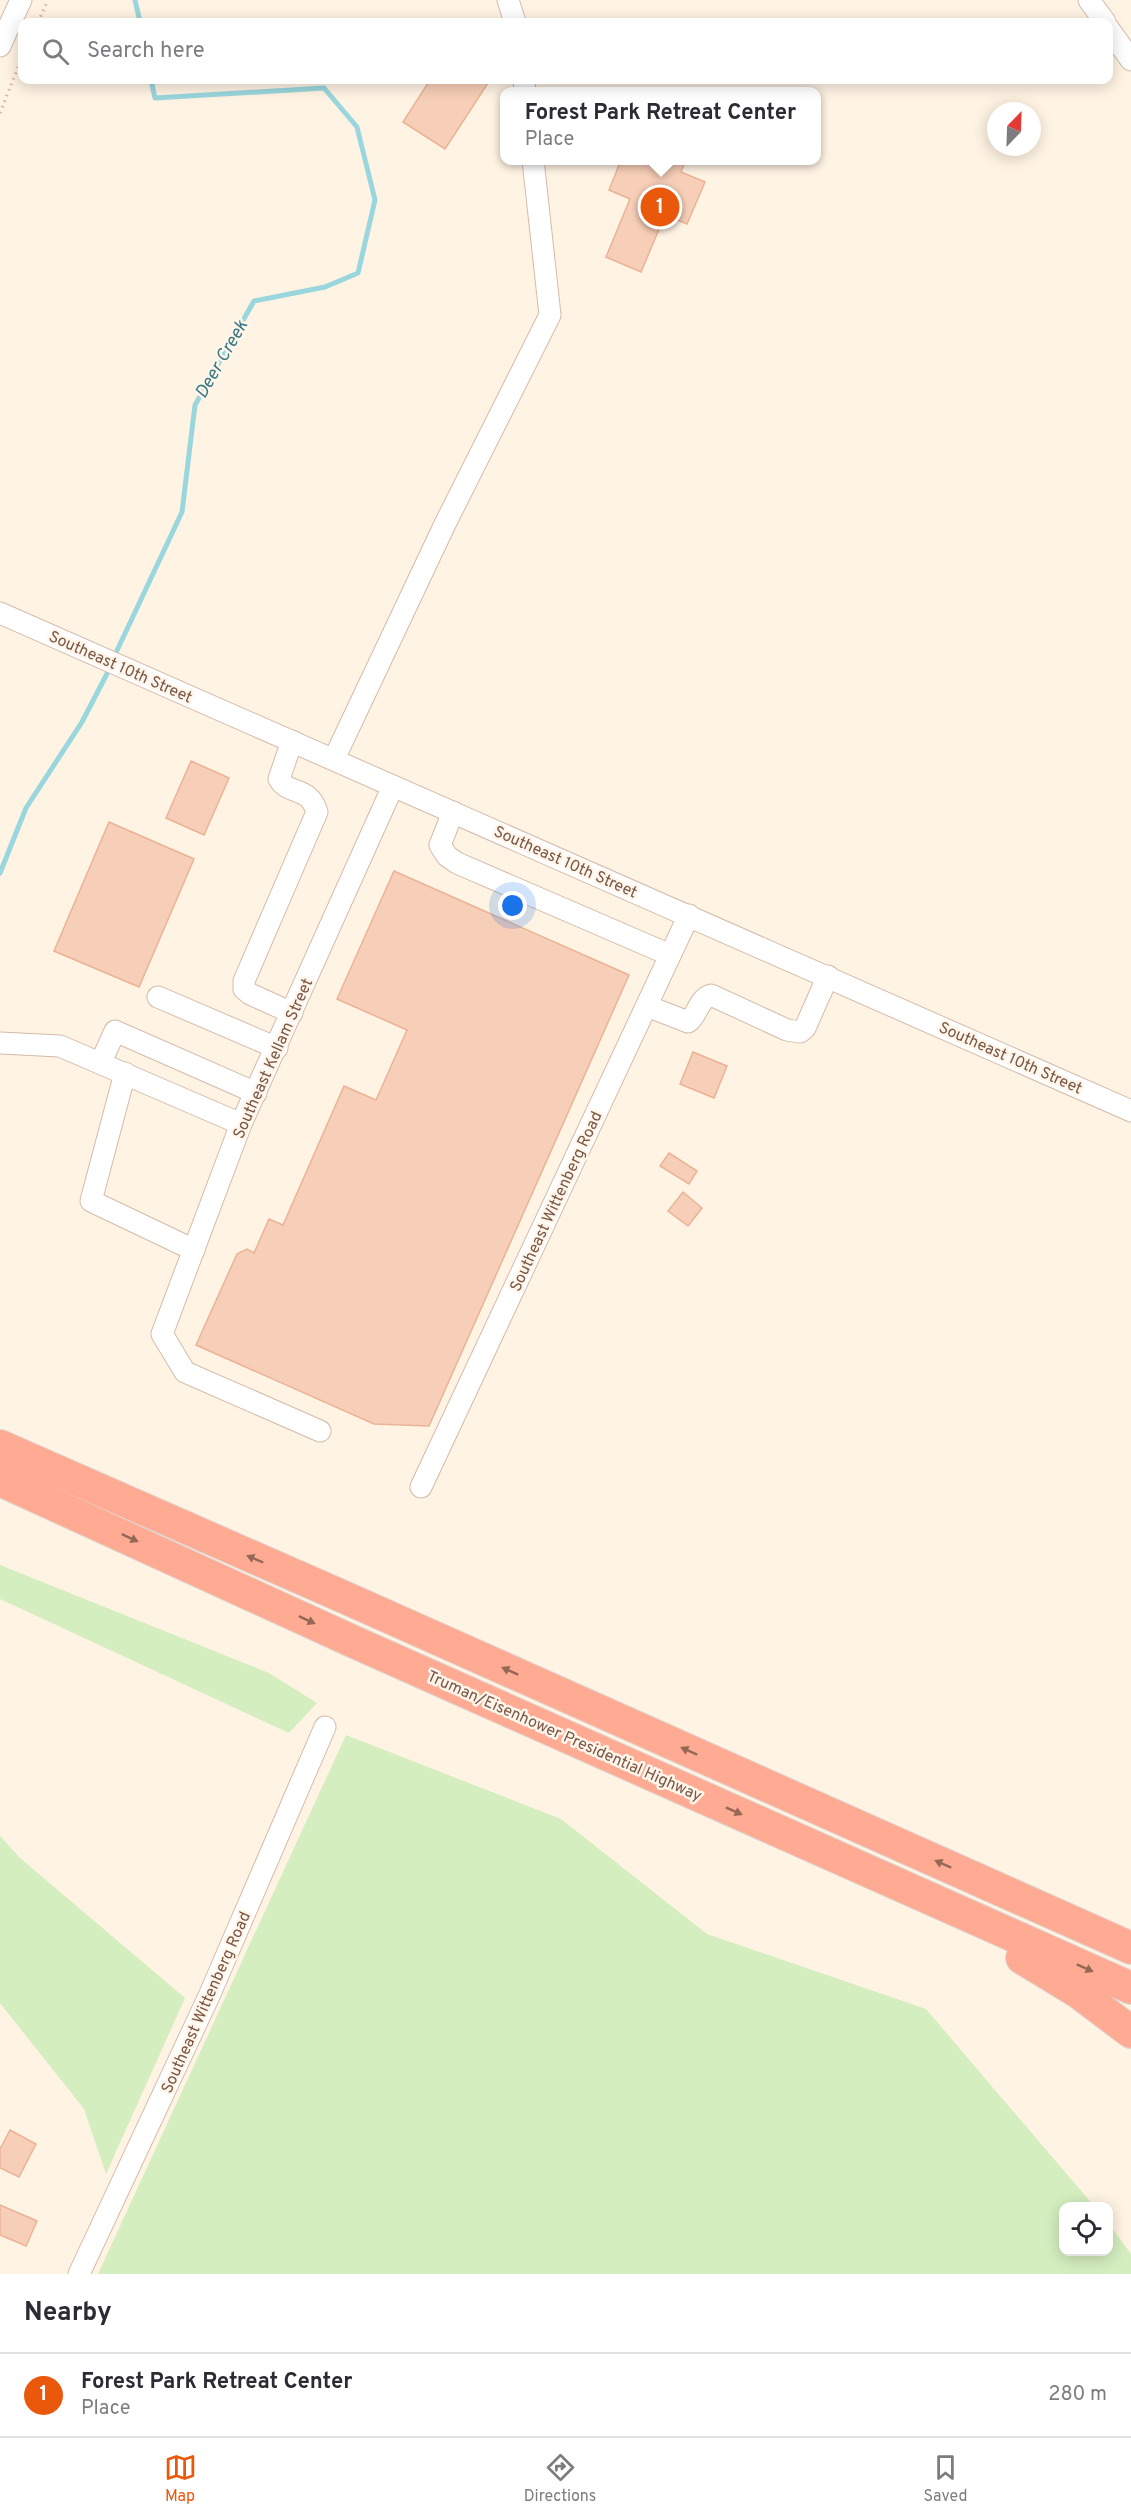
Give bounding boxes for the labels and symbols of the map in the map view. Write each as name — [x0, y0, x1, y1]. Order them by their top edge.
north arrow — [987, 102, 1041, 156]
pin: 1 — [640, 184, 680, 230]
water label: Deer Creek — [191, 316, 254, 403]
street label: Southeast 10th Street — [45, 627, 195, 709]
street label: Southeast 10th Street — [490, 822, 640, 904]
your location — [498, 891, 527, 920]
street label: Southeast Kellam Street — [229, 976, 318, 1142]
street label: Southeast 10th Street — [935, 1018, 1085, 1100]
street label: Southeast Wittenberg Road — [506, 1109, 607, 1295]
one-way arrow — [121, 1534, 139, 1544]
one-way arrow — [246, 1554, 264, 1563]
one-way arrow — [299, 1615, 316, 1624]
one-way arrow — [501, 1666, 519, 1676]
street label: Truman/Eisenhower Presidential Highway — [424, 1667, 705, 1807]
one-way arrow — [680, 1746, 697, 1755]
one-way arrow — [726, 1806, 744, 1816]
one-way arrow — [935, 1860, 952, 1869]
street label: Southeast Wittenberg Road — [158, 1909, 256, 2097]
one-way arrow — [1076, 1963, 1093, 1972]

